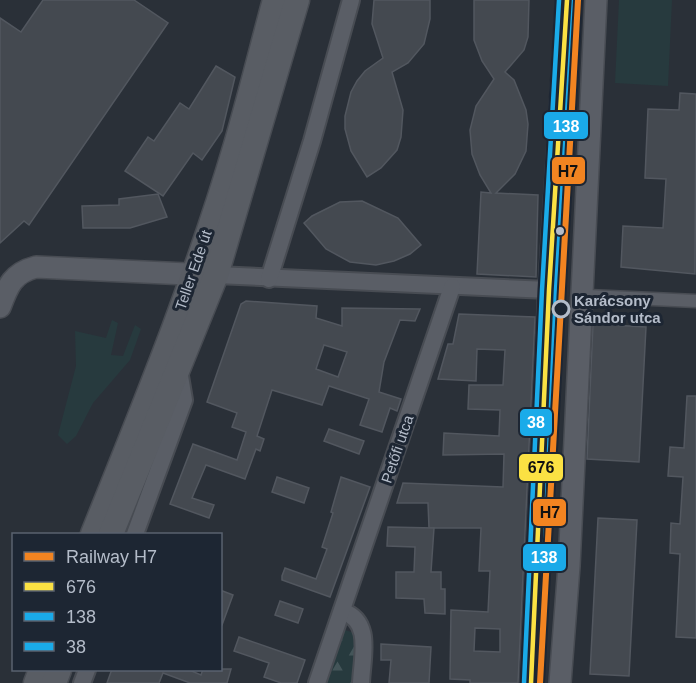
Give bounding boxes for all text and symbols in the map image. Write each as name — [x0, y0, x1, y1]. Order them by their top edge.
line badge: 138 — [543, 111, 589, 140]
text: 138 — [553, 118, 579, 135]
line badge: H7 — [551, 156, 586, 185]
text: H7 — [558, 163, 578, 180]
unlabelled marker — [554, 225, 566, 237]
street label: Teller Ede út — [171, 227, 215, 312]
place label: Karácsony Sándor utca — [574, 292, 661, 326]
marker: Karácsony Sándor utca — [552, 300, 570, 318]
line badge: 38 — [519, 408, 553, 437]
street label: Petőfi utca — [377, 412, 417, 485]
text: 38 — [527, 414, 545, 431]
line badge: 676 — [518, 453, 564, 482]
text: 676 — [528, 459, 554, 476]
line badge: H7 — [532, 498, 567, 527]
text: H7 — [540, 504, 560, 521]
legend — [12, 533, 222, 671]
line badge: 138 — [522, 543, 567, 572]
text: Railway H7 — [66, 547, 157, 567]
text: 138 — [531, 549, 557, 566]
text: 676 — [66, 577, 96, 597]
text: 138 — [66, 607, 96, 627]
text: 38 — [66, 637, 86, 657]

